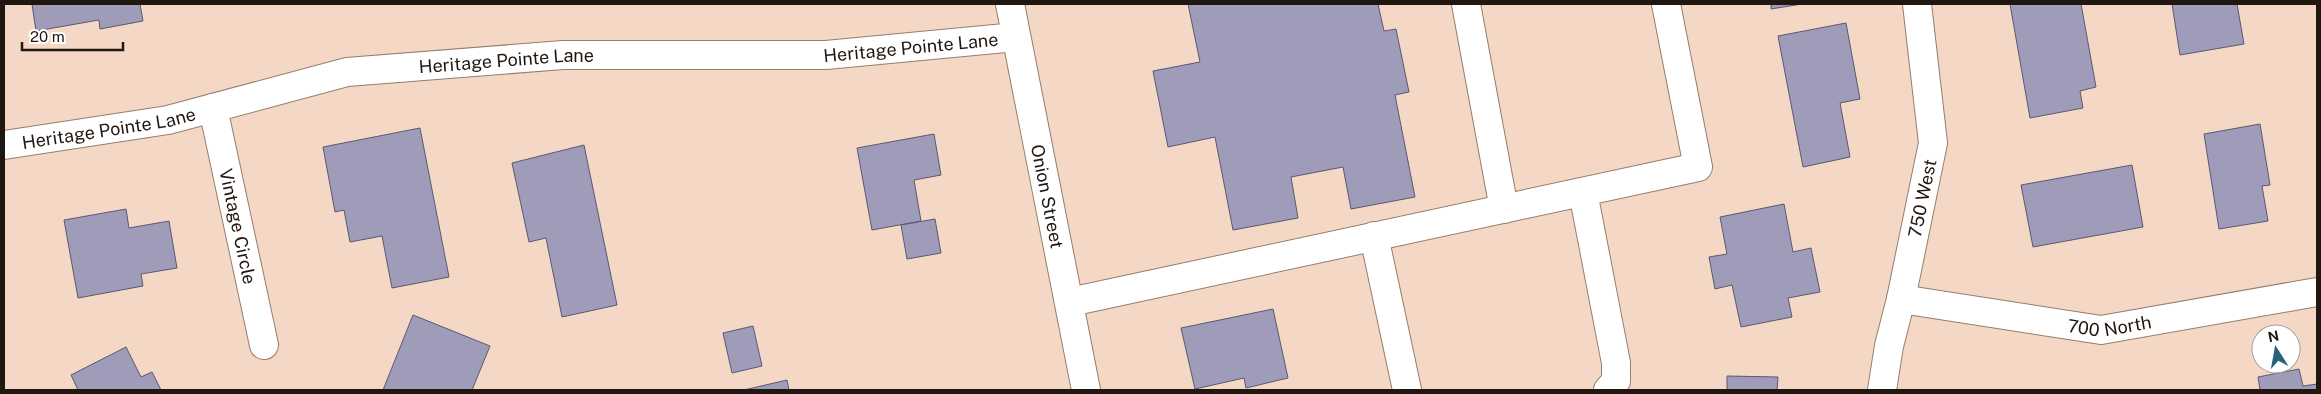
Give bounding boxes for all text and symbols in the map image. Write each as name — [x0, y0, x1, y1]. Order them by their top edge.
scale bar — [22, 20, 124, 52]
text: 20 m — [30, 28, 65, 45]
street label: Heritage Pointe Lane — [822, 28, 999, 66]
street label: Heritage Pointe Lane — [418, 45, 594, 77]
street label: Heritage Pointe Lane — [20, 103, 198, 153]
street label: Onion Street — [1027, 143, 1068, 250]
street label: 750 West — [1903, 157, 1940, 239]
street label: Vintage Circle — [216, 167, 261, 286]
street label: 700 North — [2066, 311, 2153, 341]
north arrow — [2251, 324, 2301, 374]
text: N — [2267, 327, 2280, 345]

